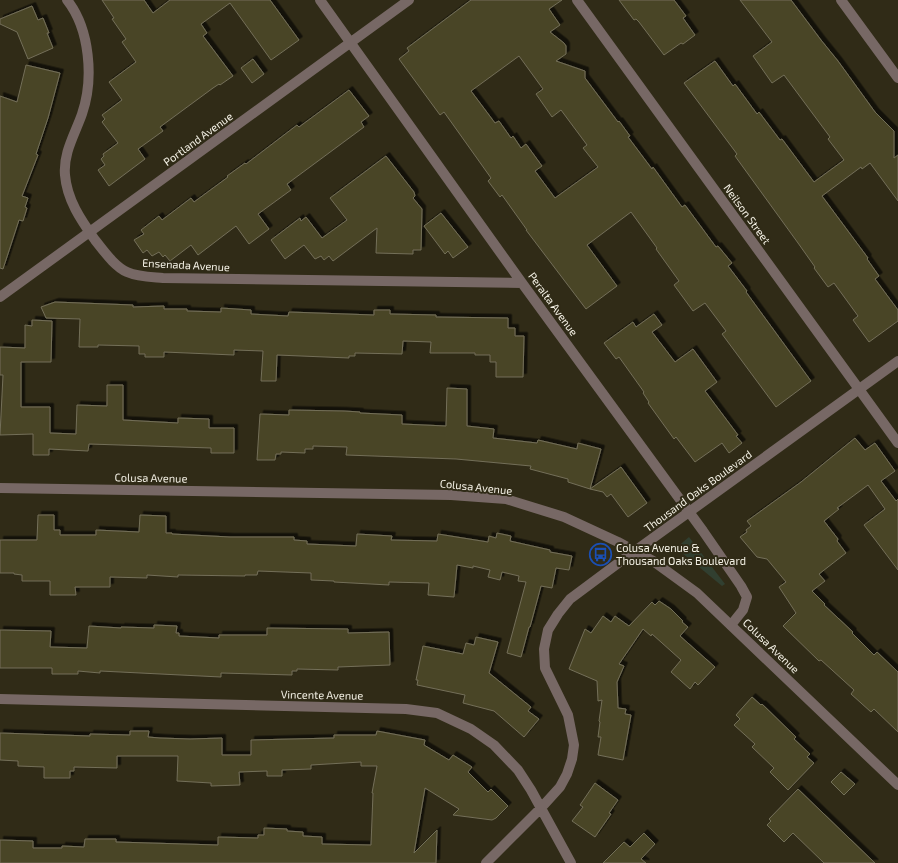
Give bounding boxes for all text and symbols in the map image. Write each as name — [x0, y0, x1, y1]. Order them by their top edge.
street label: Portland Avenue — [161, 109, 235, 168]
street label: Neilson Street — [721, 181, 774, 246]
street label: Ensenada Avenue — [142, 256, 230, 273]
street label: Peralta Avenue — [526, 269, 581, 338]
street label: Thousand Oaks Boulevard — [641, 447, 754, 534]
street label: Colusa Avenue — [115, 470, 188, 485]
street label: Colusa Avenue — [439, 476, 513, 497]
bus stop icon: Colusa Avenue & Thousand Oaks Boulevard — [587, 541, 613, 567]
place label: Colusa Avenue & Thousand Oaks Boulevard — [616, 541, 746, 567]
street label: Colusa Avenue — [741, 616, 802, 676]
street label: Vincente Avenue — [281, 687, 363, 702]

